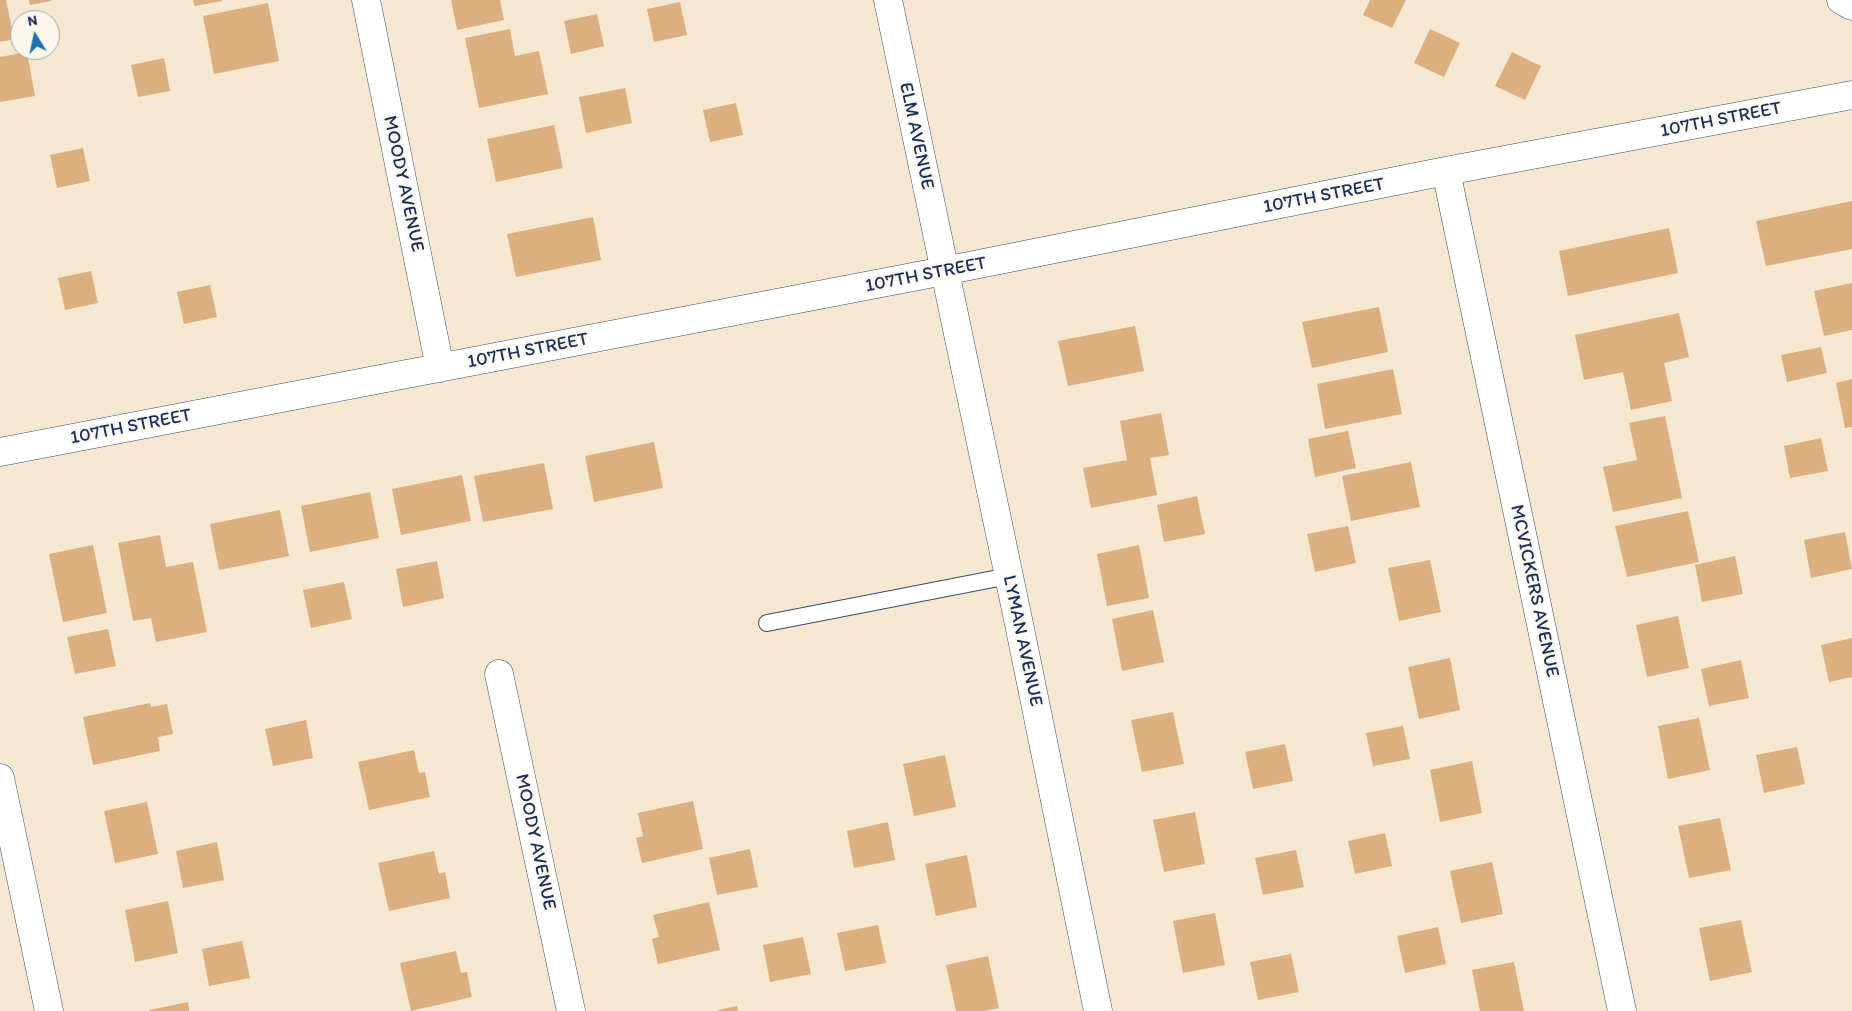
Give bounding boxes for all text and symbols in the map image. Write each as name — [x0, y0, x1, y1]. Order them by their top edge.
north arrow — [10, 10, 60, 60]
text: N — [26, 12, 39, 30]
street label: ELM AVENUE — [894, 80, 938, 192]
street label: 107TH STREET — [1659, 97, 1783, 143]
street label: MOODY AVENUE — [377, 114, 429, 254]
street label: 107TH STREET — [1262, 173, 1386, 219]
street label: 107TH STREET — [864, 252, 988, 298]
street label: 107TH STREET — [466, 328, 590, 374]
street label: 107TH STREET — [69, 404, 193, 450]
street label: MCVICKERS AVENUE — [1505, 503, 1563, 679]
street label: LYMAN AVENUE — [997, 573, 1047, 709]
street label: MOODY AVENUE — [509, 772, 561, 912]

